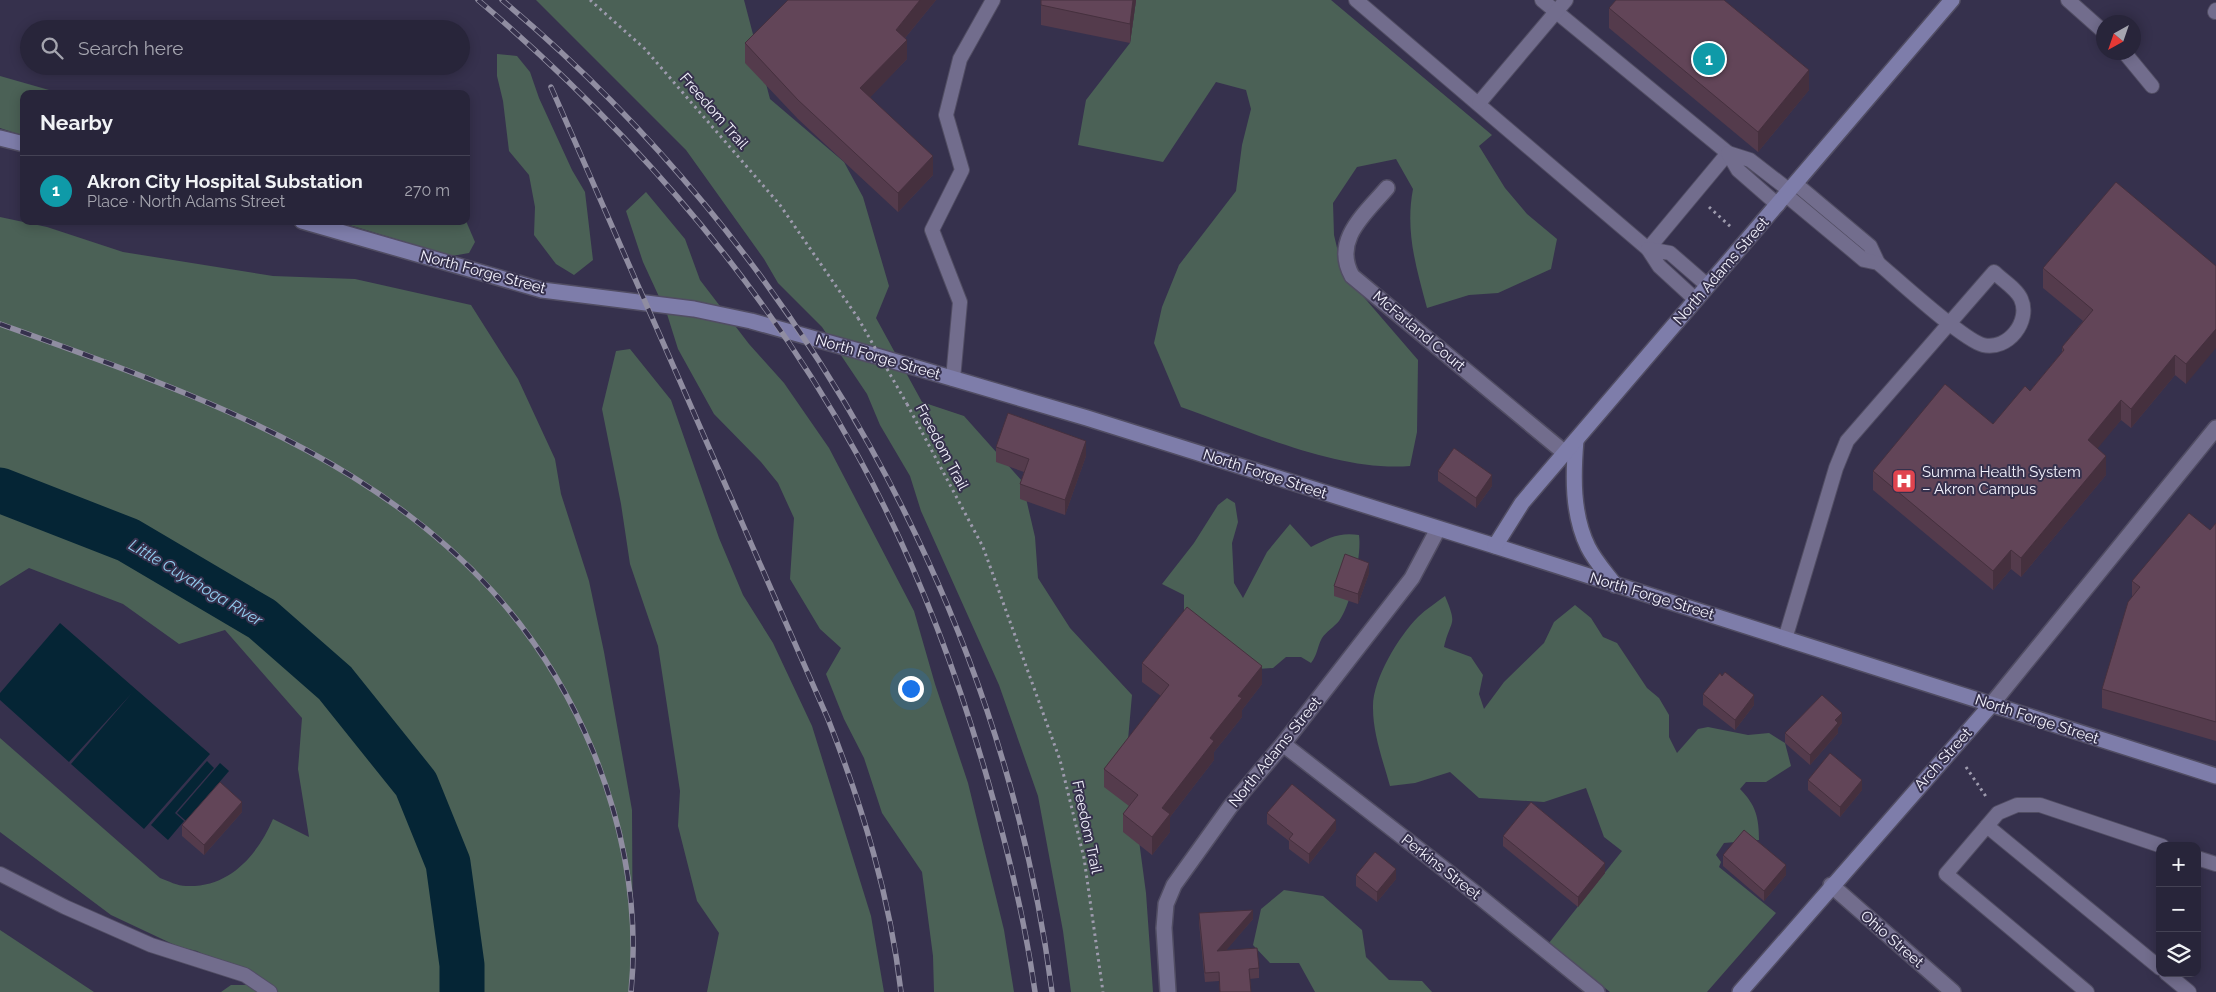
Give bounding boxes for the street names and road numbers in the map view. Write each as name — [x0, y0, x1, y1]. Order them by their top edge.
street label: Freedom Trail — [676, 69, 753, 153]
street label: North Adams Street — [1669, 214, 1773, 328]
street label: North Forge Street — [418, 247, 548, 297]
street label: McFarland Court — [1369, 287, 1469, 375]
street label: North Forge Street — [813, 331, 943, 383]
street label: Freedom Trail — [912, 401, 973, 494]
street label: North Forge Street — [1201, 445, 1329, 503]
street label: North Forge Street — [1588, 569, 1716, 623]
street label: North Forge Street — [1973, 690, 2101, 748]
street label: North Adams Street — [1225, 693, 1325, 811]
street label: Arch Street — [1910, 724, 1976, 794]
street label: Freedom Trail — [1068, 779, 1106, 876]
street label: Perkins Street — [1398, 830, 1484, 904]
street label: Ohio Street — [1857, 907, 1927, 971]

